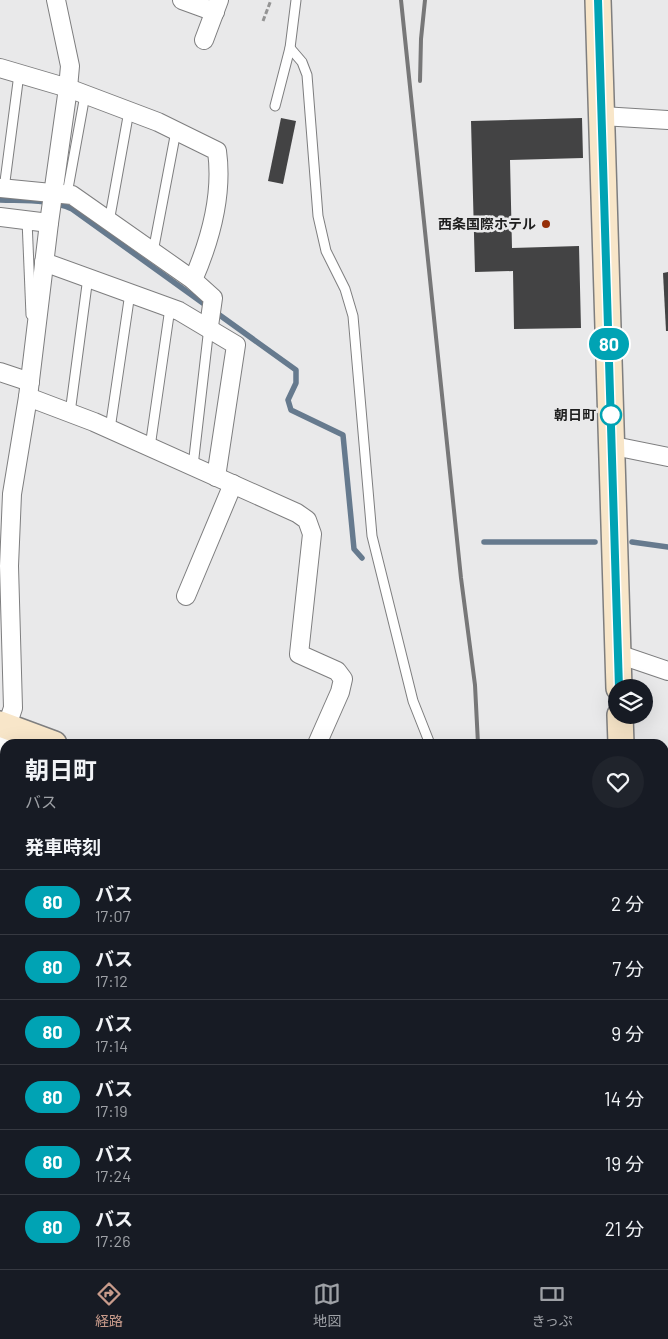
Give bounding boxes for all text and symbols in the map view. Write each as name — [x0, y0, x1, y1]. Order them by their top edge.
place label: 西条国際ホテル — [438, 215, 536, 232]
marker: 西条国際ホテル — [540, 218, 552, 230]
line badge: 80 — [586, 328, 632, 360]
text: 80 — [599, 333, 619, 355]
marker: 朝日町 — [600, 404, 622, 426]
place label: 朝日町 — [554, 406, 596, 423]
map controls — [608, 679, 653, 724]
button: layers — [608, 679, 653, 724]
text: 朝日町 — [25, 755, 97, 784]
button: heart — [592, 756, 644, 808]
text: バス — [25, 792, 57, 811]
text: 発車時刻 — [25, 835, 101, 858]
text: バス — [95, 882, 133, 905]
text: 80 — [43, 891, 63, 913]
text: 2 分 — [611, 892, 644, 915]
text: 17:07 — [95, 906, 130, 925]
text: バス — [95, 947, 133, 970]
text: 80 — [43, 956, 63, 978]
text: 7 分 — [612, 957, 644, 980]
text: 17:12 — [95, 971, 128, 990]
text: バス — [95, 1012, 133, 1035]
text: 80 — [43, 1021, 63, 1043]
text: 9 分 — [611, 1022, 644, 1045]
text: 17:14 — [95, 1036, 128, 1055]
text: バス — [95, 1077, 133, 1100]
text: 80 — [43, 1086, 63, 1108]
text: 14 分 — [604, 1087, 644, 1110]
text: 17:19 — [95, 1101, 128, 1120]
text: バス — [95, 1142, 133, 1165]
text: 80 — [43, 1151, 63, 1173]
text: 19 分 — [605, 1152, 644, 1175]
text: 17:24 — [95, 1166, 131, 1185]
text: バス — [95, 1207, 133, 1230]
text: 80 — [43, 1216, 63, 1238]
text: 21 分 — [605, 1217, 644, 1240]
text: 17:26 — [95, 1231, 130, 1250]
tab: 経路 — [95, 1280, 123, 1330]
tab: 地図 — [313, 1280, 341, 1330]
tab: きっぷ — [531, 1280, 573, 1330]

